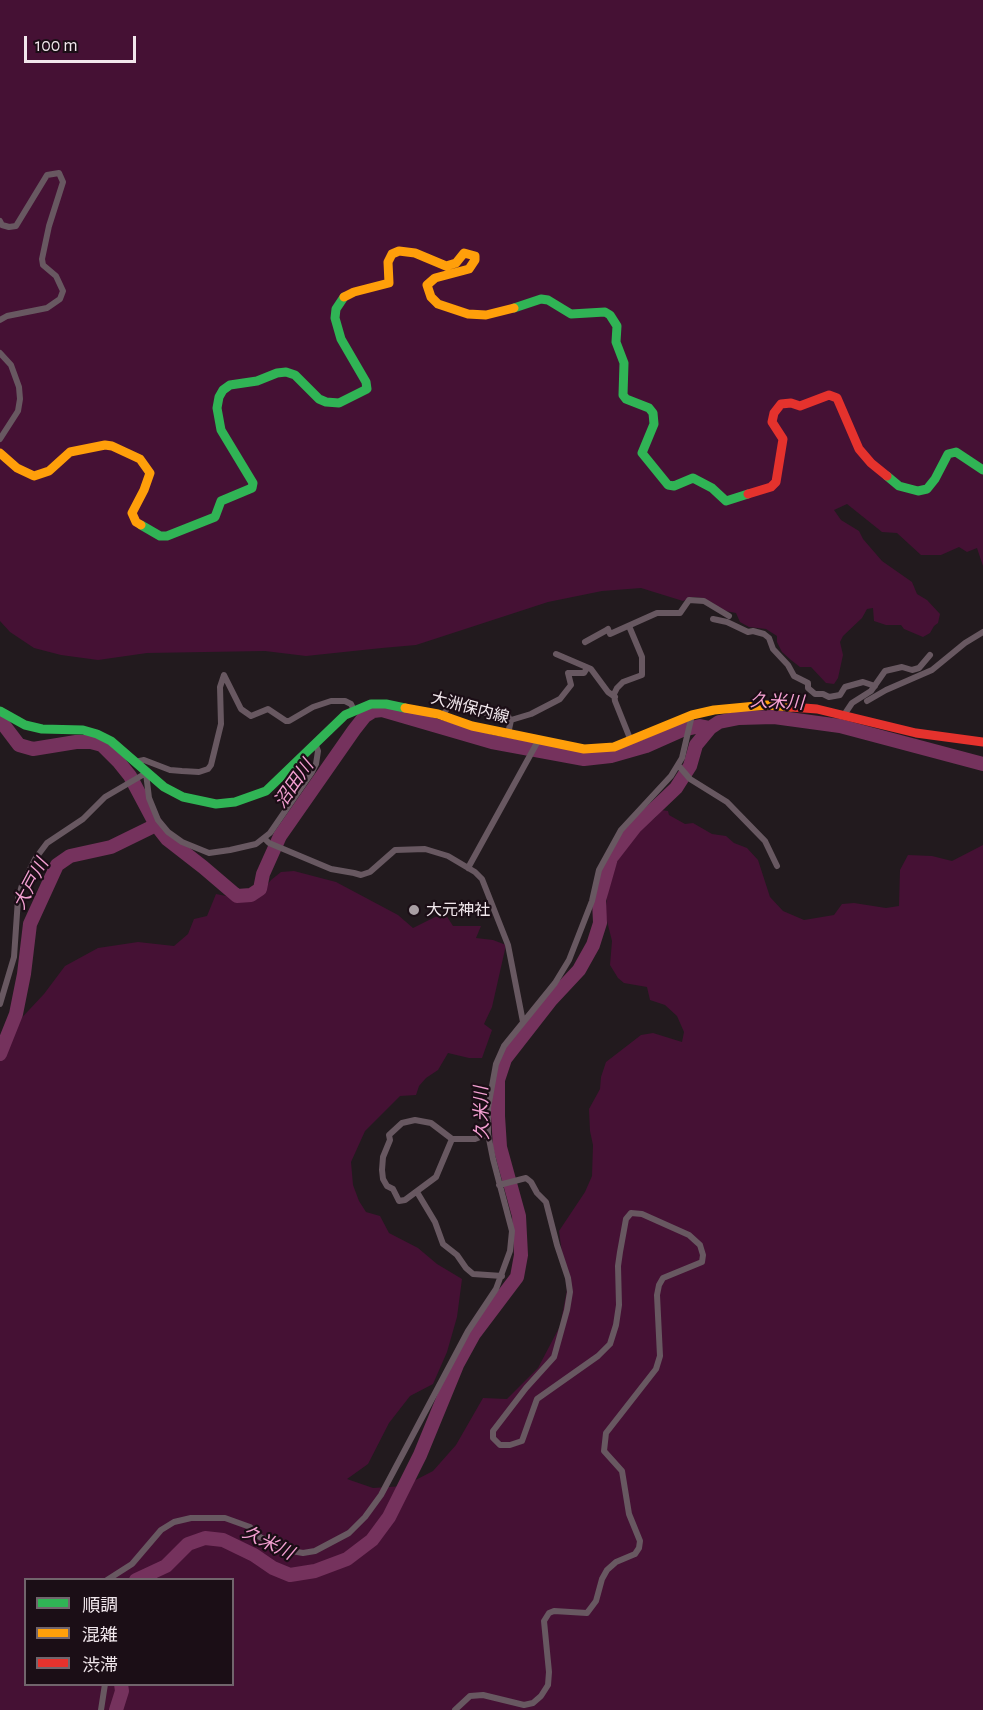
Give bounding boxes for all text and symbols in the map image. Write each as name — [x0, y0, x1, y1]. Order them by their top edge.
scale bar — [27, 24, 140, 62]
text: 100 m — [35, 37, 78, 55]
street label: 大洲保内線 — [429, 688, 511, 728]
water label: 久米川 — [749, 690, 805, 714]
water label: 沼田川 — [270, 756, 318, 812]
water label: 大戸川 — [9, 855, 53, 913]
place label: 大元神社 — [426, 900, 490, 920]
marker: 大元神社 — [407, 903, 421, 917]
water label: 久米川 — [471, 1086, 493, 1140]
water label: 久米川 — [239, 1521, 297, 1565]
legend — [24, 1578, 234, 1686]
text: 順調 — [82, 1597, 118, 1615]
text: 混雑 — [82, 1627, 118, 1645]
text: 渋滞 — [82, 1657, 118, 1675]

